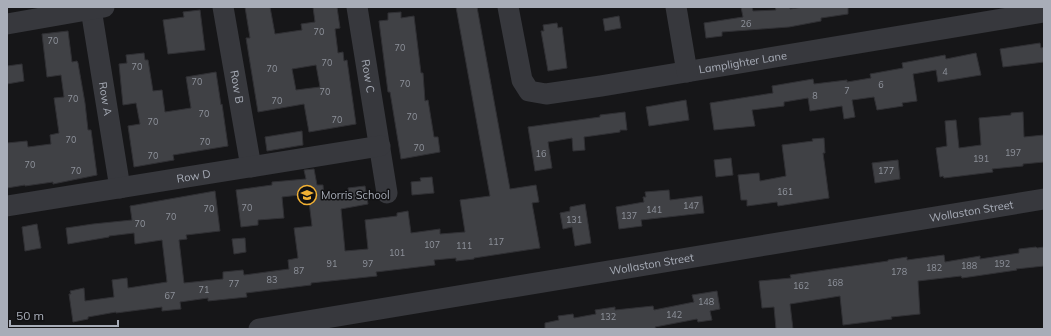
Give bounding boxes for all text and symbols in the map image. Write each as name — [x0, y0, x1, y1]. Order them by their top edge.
house number: 26 — [741, 18, 751, 29]
house number: 70 — [314, 26, 324, 37]
house number: 70 — [48, 35, 58, 46]
house number: 70 — [395, 42, 405, 53]
street label: Lamplighter Lane — [698, 48, 788, 77]
house number: 70 — [322, 57, 332, 68]
street label: Row C — [359, 58, 378, 94]
house number: 70 — [132, 61, 142, 72]
house number: 70 — [267, 63, 277, 74]
house number: 4 — [942, 66, 948, 77]
street label: Row B — [227, 69, 247, 105]
house number: 70 — [192, 76, 202, 87]
house number: 70 — [400, 78, 410, 89]
house number: 6 — [878, 79, 884, 90]
street label: Row A — [96, 81, 115, 117]
house number: 7 — [844, 85, 850, 96]
house number: 70 — [320, 86, 330, 97]
house number: 8 — [812, 90, 818, 101]
house number: 70 — [68, 93, 78, 104]
house number: 70 — [272, 95, 282, 106]
house number: 70 — [199, 108, 209, 119]
house number: 70 — [407, 111, 417, 122]
house number: 70 — [332, 114, 342, 125]
house number: 70 — [148, 116, 158, 127]
house number: 70 — [66, 134, 76, 145]
house number: 70 — [200, 136, 210, 147]
house number: 70 — [414, 142, 424, 153]
house number: 197 — [1005, 147, 1021, 158]
house number: 16 — [536, 148, 546, 159]
house number: 70 — [148, 150, 158, 161]
house number: 191 — [973, 153, 989, 164]
house number: 70 — [25, 159, 35, 170]
house number: 70 — [71, 165, 81, 176]
house number: 177 — [878, 165, 894, 176]
street label: Row D — [176, 166, 212, 186]
school or university icon: Morris School — [296, 184, 318, 206]
house number: 161 — [777, 186, 793, 197]
place label: Morris School — [321, 188, 390, 202]
street label: Wollaston Street — [928, 197, 1015, 225]
house number: 147 — [683, 200, 699, 211]
house number: 70 — [242, 202, 252, 213]
house number: 70 — [204, 203, 214, 214]
house number: 141 — [646, 204, 662, 215]
house number: 137 — [621, 210, 637, 221]
house number: 70 — [166, 211, 176, 222]
house number: 131 — [566, 214, 582, 225]
house number: 70 — [135, 218, 145, 229]
house number: 117 — [488, 236, 504, 247]
house number: 107 — [424, 239, 440, 250]
house number: 111 — [456, 240, 472, 251]
house number: 101 — [389, 247, 405, 258]
street label: Wollaston Street — [609, 250, 695, 278]
house number: 91 — [327, 258, 337, 269]
house number: 97 — [363, 258, 373, 269]
house number: 192 — [994, 258, 1010, 269]
house number: 188 — [961, 260, 977, 271]
house number: 182 — [926, 262, 942, 273]
house number: 87 — [294, 265, 304, 276]
house number: 178 — [891, 266, 907, 277]
house number: 83 — [267, 274, 277, 285]
house number: 168 — [827, 277, 843, 288]
house number: 77 — [229, 278, 239, 289]
house number: 162 — [793, 280, 809, 291]
house number: 71 — [199, 284, 209, 295]
house number: 67 — [165, 290, 175, 301]
house number: 148 — [698, 296, 714, 307]
scale bar — [10, 302, 118, 328]
text: 50 m — [16, 308, 44, 323]
house number: 142 — [666, 309, 682, 320]
house number: 132 — [600, 311, 616, 322]

